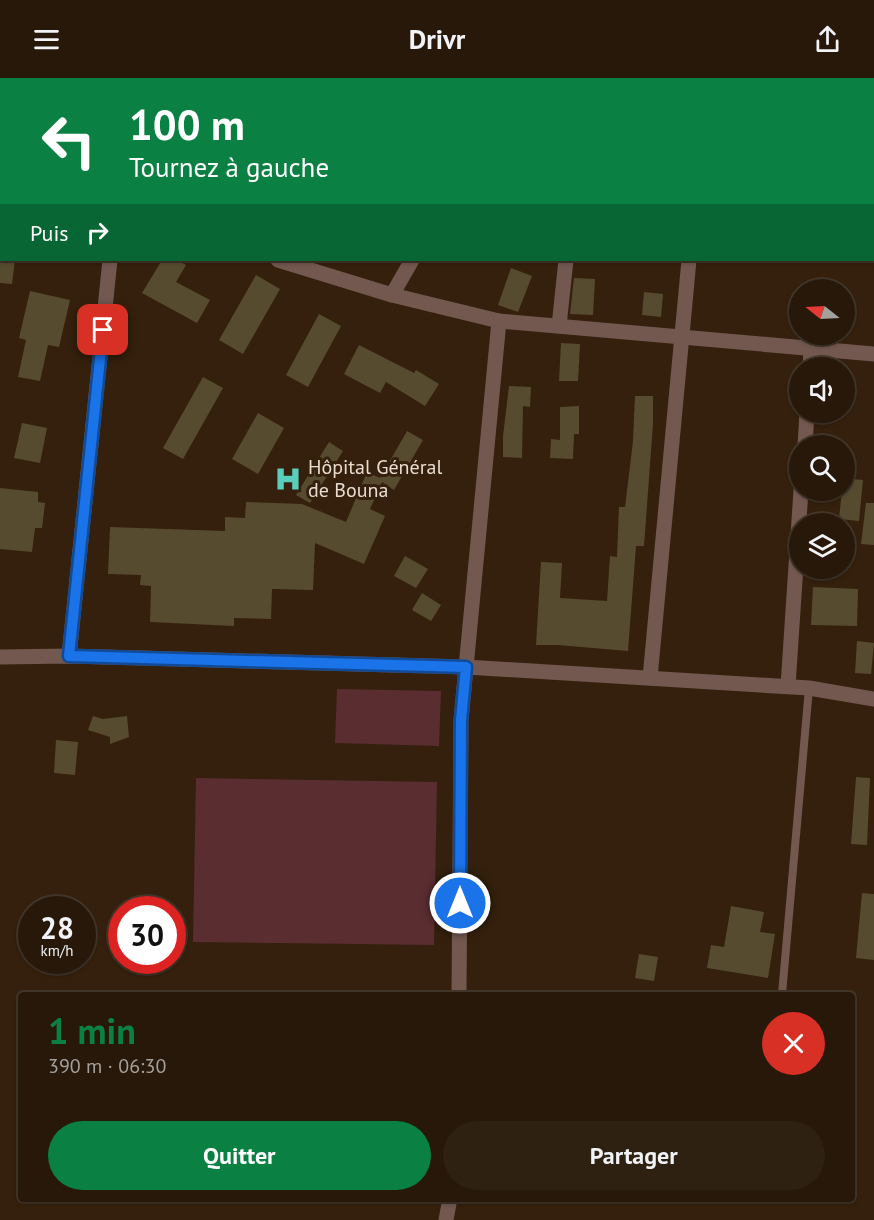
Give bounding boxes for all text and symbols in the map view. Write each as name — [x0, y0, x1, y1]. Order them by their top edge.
text: Drivr — [409, 22, 465, 56]
icon: menu — [30, 23, 63, 56]
icon: share — [811, 23, 844, 56]
text: 100 m — [129, 97, 245, 152]
icon: left — [30, 102, 108, 180]
text: Tournez à gauche — [129, 150, 329, 184]
icon: right — [81, 216, 114, 249]
text: Puis — [30, 219, 69, 247]
north arrow — [789, 279, 855, 345]
map controls — [789, 279, 855, 579]
pin — [77, 304, 128, 355]
icon: arrive — [86, 313, 119, 346]
button: sound — [789, 357, 855, 423]
button: search — [789, 435, 855, 501]
place label: Hôpital Général de Bouna — [308, 454, 442, 503]
hospital icon: Hôpital Général de Bouna — [273, 464, 303, 494]
button: layers — [789, 513, 855, 579]
position arrow — [428, 871, 492, 935]
speed limit sign: 30 — [108, 896, 186, 974]
text: 28 — [40, 908, 74, 947]
text: km/h — [41, 941, 73, 960]
text: 1 min — [48, 1007, 136, 1054]
button: close — [762, 1012, 825, 1075]
text: 390 m · 06:30 — [48, 1053, 166, 1079]
button: Quitter — [48, 1121, 431, 1190]
button: Partager — [443, 1121, 825, 1190]

